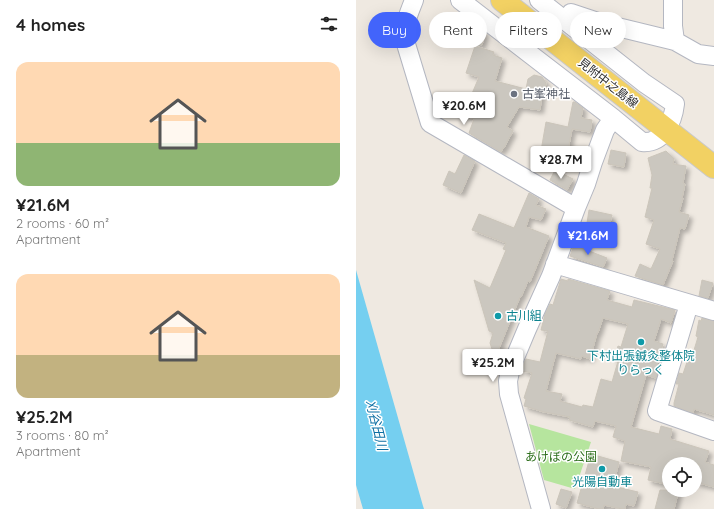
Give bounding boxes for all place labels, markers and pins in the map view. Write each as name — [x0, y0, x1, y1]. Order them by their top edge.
place label: 古峯神社 — [522, 86, 570, 101]
marker: 古峯神社 — [509, 89, 519, 99]
pin: ¥20.6M — [431, 92, 497, 126]
pin: ¥28.7M — [528, 146, 594, 180]
pin: ¥21.6M — [555, 222, 621, 256]
place label: 古川組 — [506, 308, 542, 323]
marker: 古川組 — [493, 311, 503, 321]
marker: 下村出張鍼灸整体院 りらっく — [636, 337, 646, 347]
place label: 下村出張鍼灸整体院 りらっく — [587, 348, 695, 377]
pin: ¥25.2M — [460, 349, 526, 383]
marker: 光陽自動車 — [597, 464, 607, 474]
place label: 光陽自動車 — [572, 474, 632, 489]

